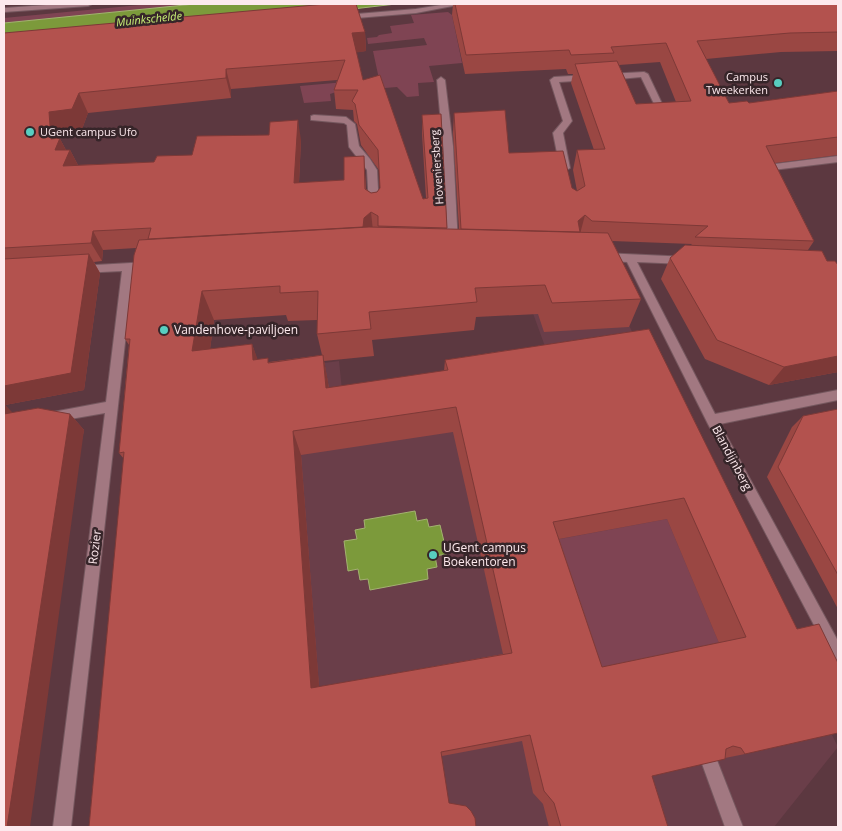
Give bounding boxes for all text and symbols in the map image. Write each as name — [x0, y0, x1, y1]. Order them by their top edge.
water label: Muinkschelde — [115, 8, 183, 29]
place label: Campus Tweekerken — [706, 69, 768, 97]
marker: Campus Tweekerken — [772, 77, 784, 89]
place label: UGent campus Ufo — [40, 124, 138, 139]
marker: UGent campus Ufo — [24, 126, 36, 138]
street label: Hoveniersberg — [426, 129, 447, 205]
place label: Vandenhove-paviljoen — [174, 321, 298, 338]
marker: Vandenhove-paviljoen — [158, 324, 170, 336]
street label: Blandijnberg — [708, 422, 757, 494]
street label: Rozier — [84, 528, 105, 565]
place label: UGent campus Boekentoren — [443, 539, 526, 570]
marker: UGent campus Boekentoren — [427, 549, 439, 561]

